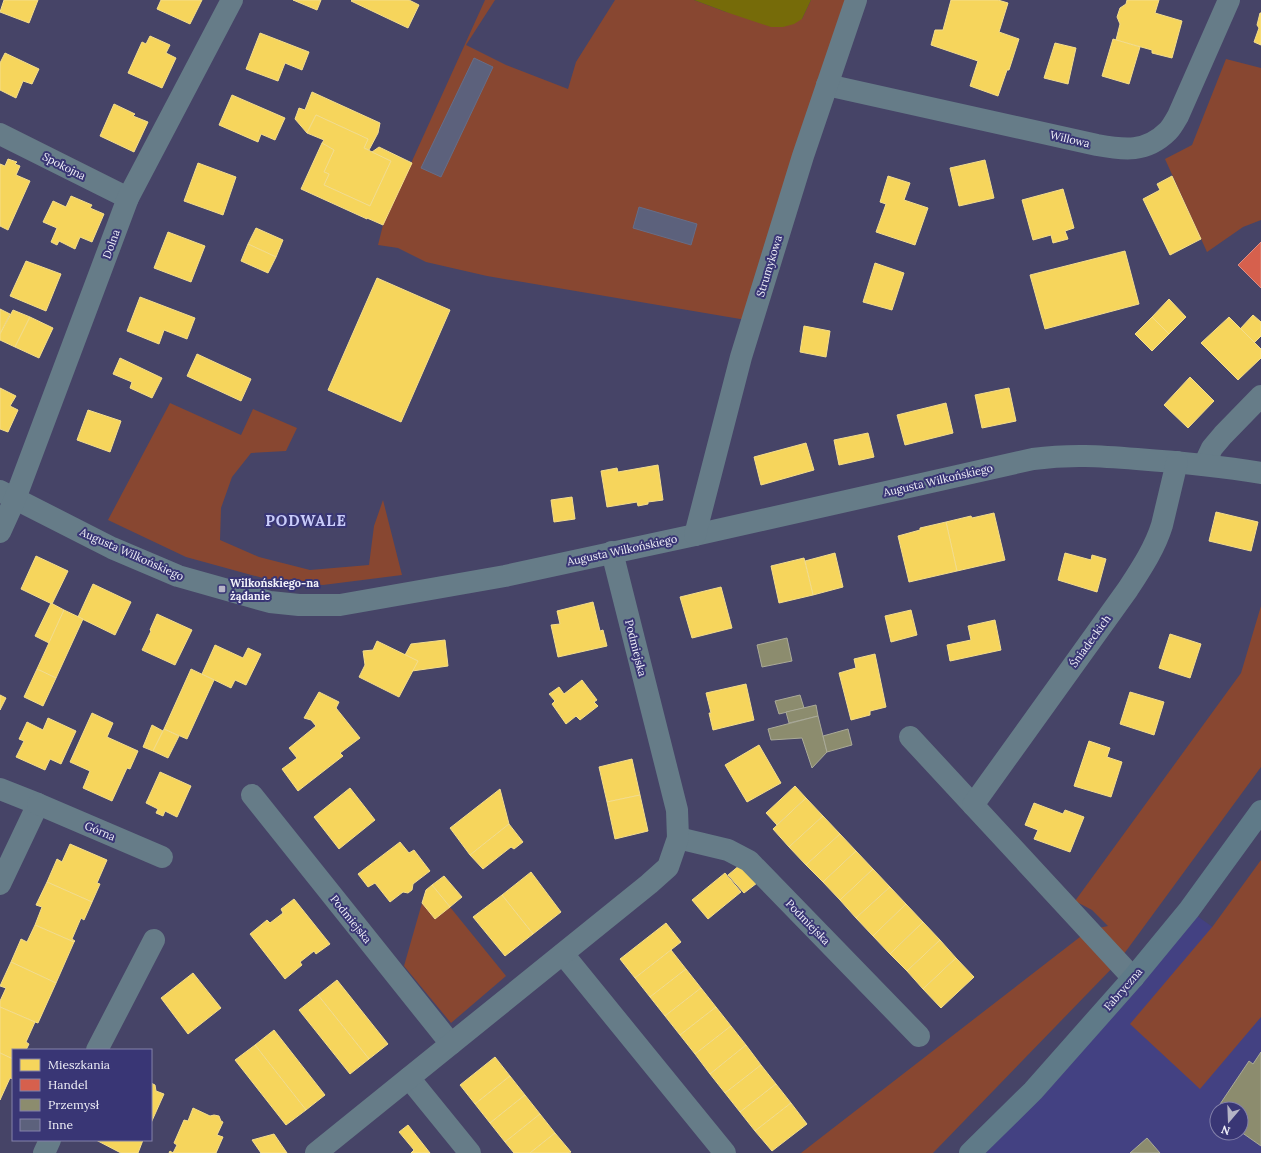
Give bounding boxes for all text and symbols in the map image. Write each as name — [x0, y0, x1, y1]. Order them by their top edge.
street label: Willowa — [1049, 128, 1092, 150]
street label: Spokojna — [40, 149, 88, 183]
street label: Dolna — [99, 227, 123, 260]
street label: Strumykowa — [753, 233, 785, 299]
street label: Augusta Wilkońskiego — [881, 461, 994, 500]
district label: PODWALE — [265, 511, 347, 530]
street label: Augusta Wilkońskiego — [77, 524, 186, 583]
street label: Augusta Wilkońskiego — [565, 531, 678, 569]
place label: Wilkońskiego-na żądanie — [230, 576, 319, 603]
marker: Wilkońskiego-na żądanie — [217, 584, 227, 594]
street label: Śniadeckich — [1066, 612, 1114, 670]
street label: Podmiejska — [622, 618, 650, 678]
street label: Górna — [83, 818, 118, 844]
street label: Podmiejska — [327, 892, 375, 946]
street label: Podmiejska — [783, 896, 833, 948]
street label: Fabryczna — [1101, 965, 1146, 1013]
legend — [12, 1049, 152, 1141]
text: Mieszkania — [48, 1057, 110, 1072]
text: Handel — [48, 1077, 88, 1092]
text: Przemysł — [48, 1097, 100, 1112]
north arrow — [1209, 1101, 1249, 1141]
text: Inne — [48, 1117, 73, 1132]
text: N — [1219, 1122, 1232, 1138]

